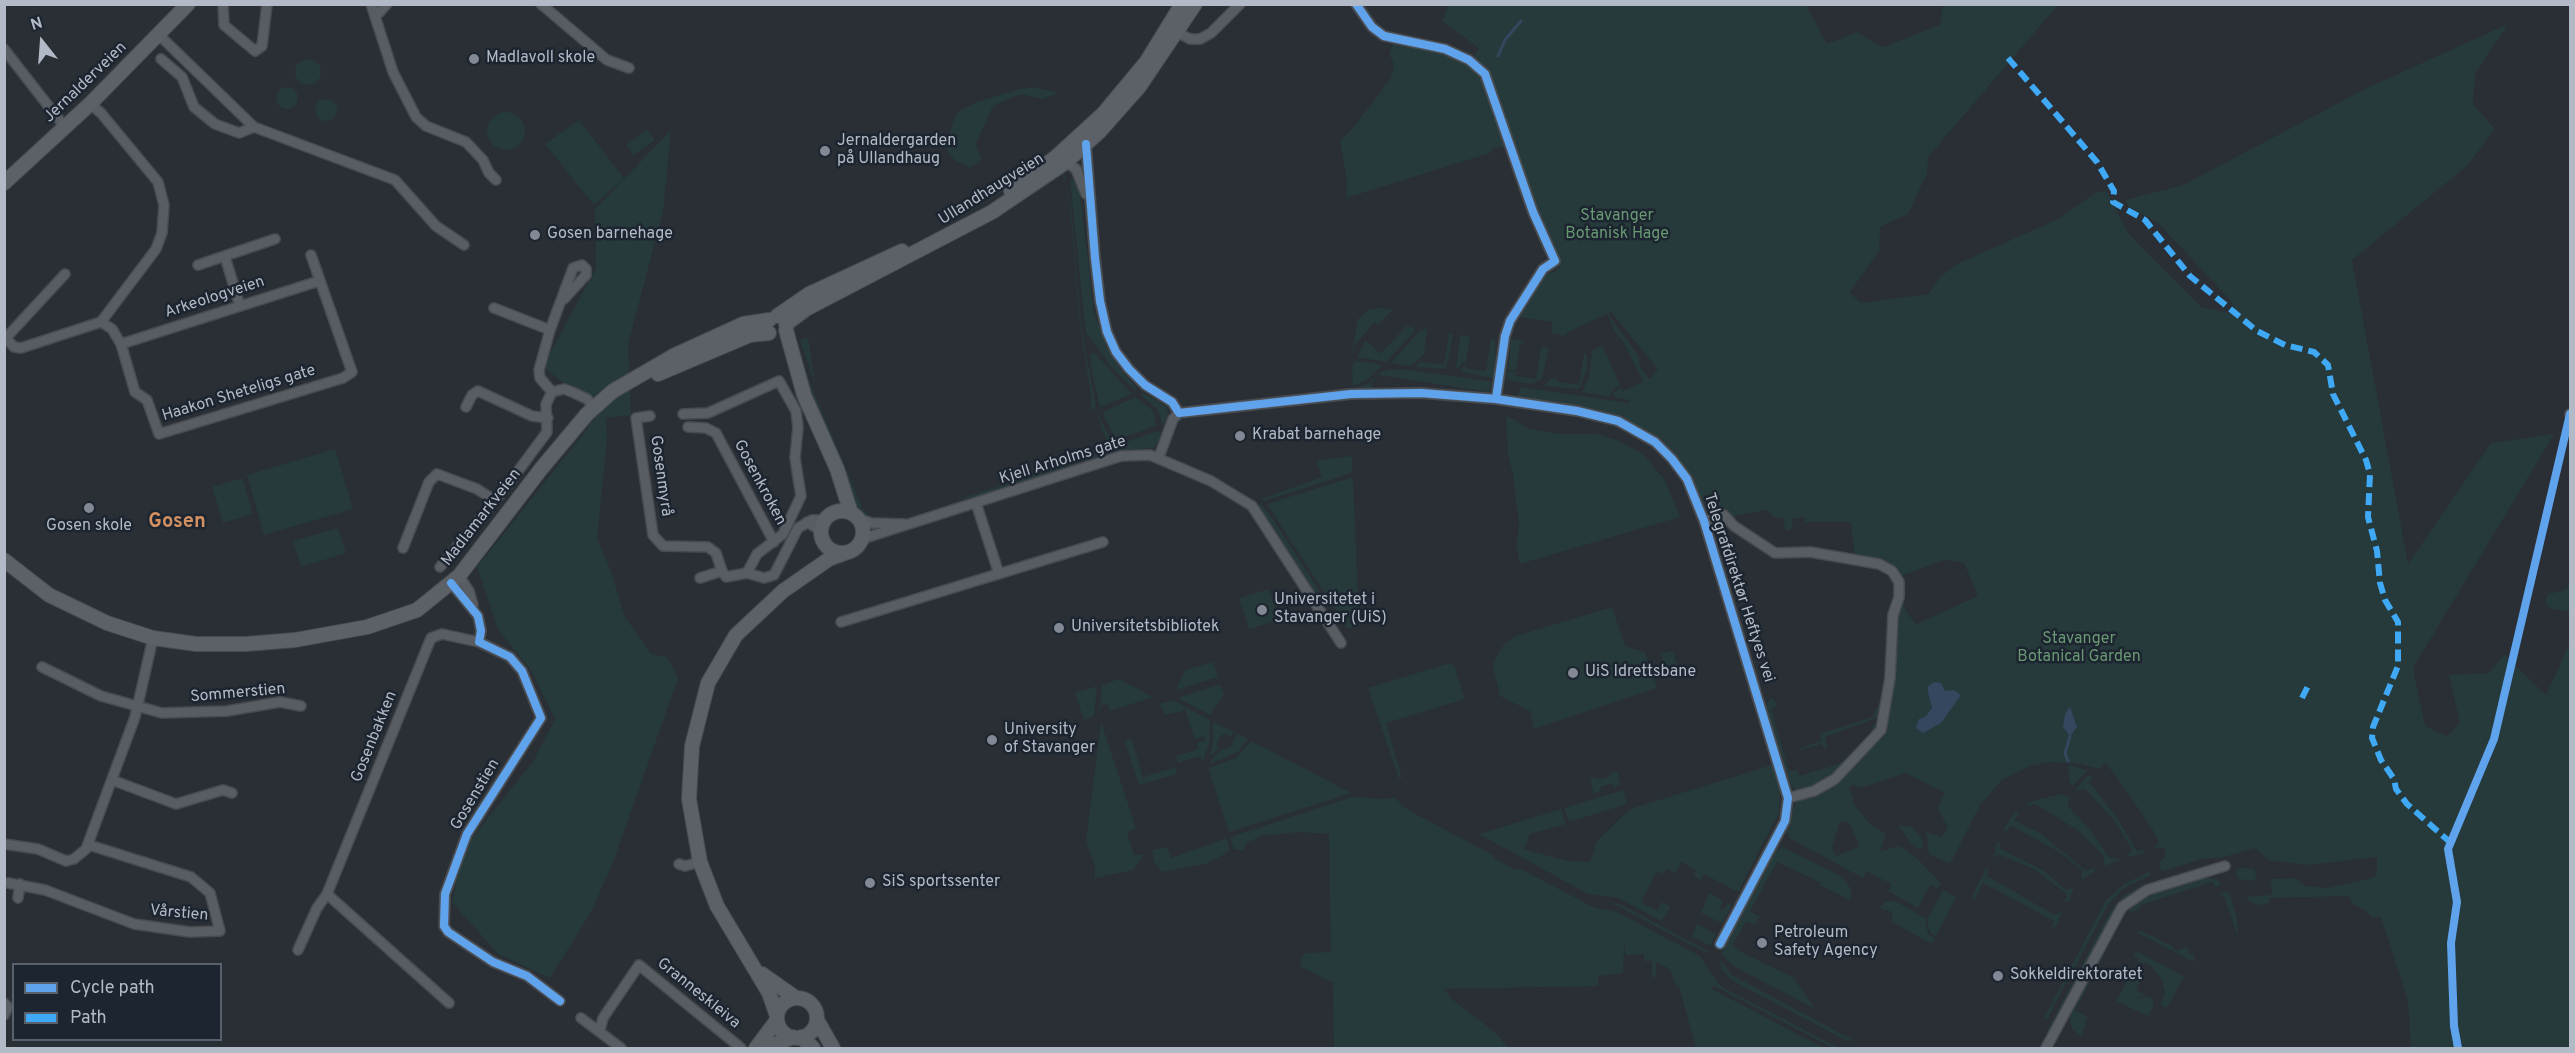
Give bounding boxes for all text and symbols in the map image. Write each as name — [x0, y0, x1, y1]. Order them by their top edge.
north arrow — [12, 12, 72, 72]
text: N — [28, 14, 45, 36]
street label: Jernalderveien — [40, 39, 132, 127]
place label: Madlavoll skole — [486, 49, 595, 69]
marker: Madlavoll skole — [467, 52, 481, 66]
place label: Jernaldergarden på Ullandhaug — [837, 132, 956, 170]
marker: Jernaldergarden på Ullandhaug — [818, 144, 832, 158]
street label: Ullandhaugveien — [936, 150, 1048, 230]
park label: Stavanger Botanisk Hage — [1565, 207, 1669, 245]
place label: Gosen barnehage — [547, 225, 673, 245]
marker: Gosen barnehage — [528, 228, 542, 242]
street label: Arkeologveien — [163, 273, 267, 323]
street label: Haakon Sheteligs gate — [160, 362, 318, 426]
place label: Krabat barnehage — [1252, 426, 1381, 446]
marker: Krabat barnehage — [1233, 429, 1247, 443]
street label: Kjell Arholms gate — [997, 433, 1129, 489]
street label: Gosenmyrå — [645, 434, 675, 518]
street label: Gosenkroken — [728, 437, 790, 529]
street label: Madlamarkveien — [438, 466, 526, 570]
street label: Telegrafdirektør Heftyes vei — [1698, 491, 1778, 685]
marker: Gosen skole — [82, 501, 96, 515]
district label: Gosen — [148, 511, 206, 535]
place label: Gosen skole — [46, 517, 132, 537]
place label: Universitetet i Stavanger (UiS) — [1274, 591, 1387, 629]
marker: Universitetet i Stavanger (UiS) — [1255, 603, 1269, 617]
place label: Universitetsbibliotek — [1071, 618, 1219, 638]
marker: Universitetsbibliotek — [1052, 621, 1066, 635]
park label: Stavanger Botanical Garden — [2017, 630, 2141, 668]
place label: UiS Idrettsbane — [1585, 663, 1696, 683]
marker: UiS Idrettsbane — [1566, 666, 1580, 680]
street label: Sommerstien — [190, 680, 286, 708]
street label: Gosenbakken — [348, 689, 402, 785]
place label: University of Stavanger — [1004, 721, 1095, 759]
marker: University of Stavanger — [985, 733, 999, 747]
street label: Gosenstien — [447, 756, 505, 834]
place label: SiS sportssenter — [882, 873, 1000, 893]
marker: SiS sportssenter — [863, 876, 877, 890]
street label: Vårstien — [149, 902, 209, 926]
place label: Petroleum Safety Agency — [1774, 924, 1878, 962]
marker: Petroleum Safety Agency — [1755, 936, 1769, 950]
street label: Granneskleiva — [652, 955, 744, 1033]
legend — [12, 963, 222, 1041]
place label: Sokkeldirektoratet — [2010, 966, 2143, 986]
marker: Sokkeldirektoratet — [1991, 969, 2005, 983]
text: Cycle path — [70, 977, 155, 1000]
text: Path — [70, 1007, 107, 1030]

